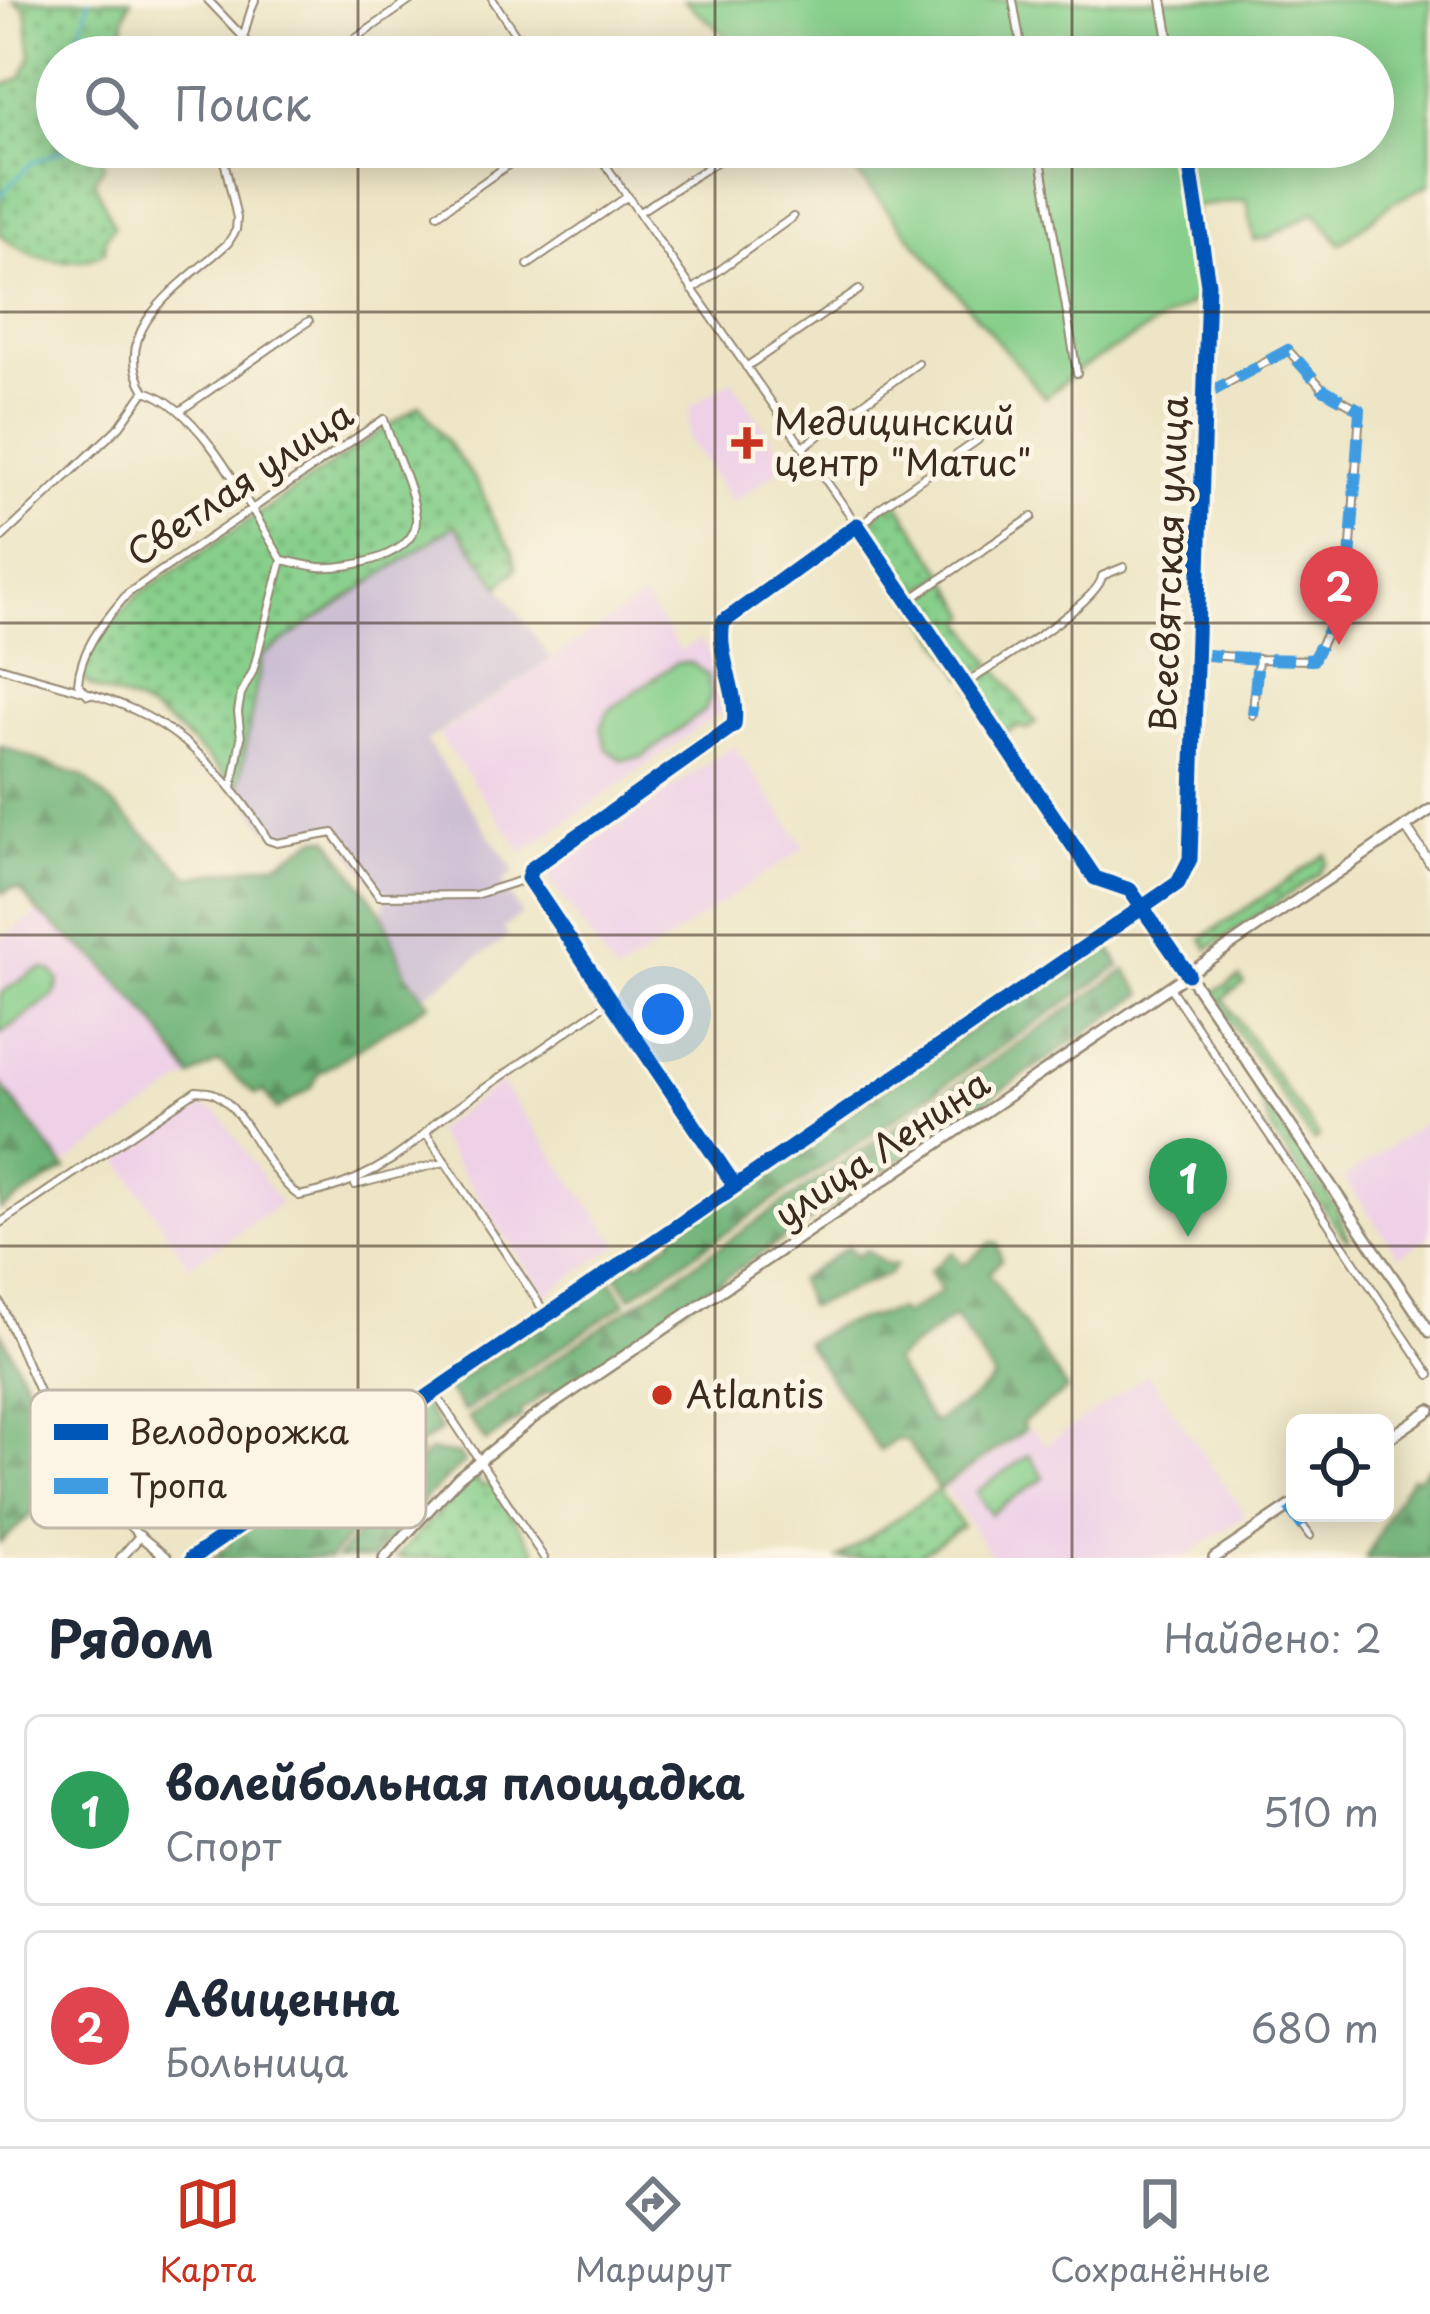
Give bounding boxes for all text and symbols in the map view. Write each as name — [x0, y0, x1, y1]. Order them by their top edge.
search box — [36, 36, 1394, 168]
text: Поиск — [174, 68, 311, 136]
icon: search — [78, 69, 144, 135]
street label: Светлая улица — [115, 386, 363, 578]
place label: Медицинский центр "Матис" — [774, 393, 1032, 488]
street label: Всесвятская улица — [1134, 394, 1200, 733]
marker: Медицинский центр "Матис" — [731, 427, 763, 459]
pin: 2 — [1300, 546, 1378, 645]
your location — [633, 984, 693, 1044]
street label: улица Ленина — [762, 1055, 1000, 1240]
pin: 1 — [1149, 1138, 1227, 1237]
place label: Atlantis — [686, 1366, 824, 1420]
marker: Atlantis — [649, 1382, 675, 1408]
legend — [30, 1390, 426, 1528]
text: Велодорожка — [129, 1405, 349, 1455]
map controls — [1286, 1414, 1394, 1522]
button: locate — [1286, 1414, 1394, 1522]
text: Тропа — [129, 1459, 228, 1509]
text: Рядом — [48, 1598, 214, 1675]
text: Найдено: 2 — [1163, 1607, 1382, 1666]
text: волейбольная площадка — [165, 1747, 745, 1815]
text: 1 — [81, 1781, 99, 1840]
text: 510 m — [1262, 1781, 1379, 1840]
text: Спорт — [165, 1815, 281, 1874]
text: Авиценна — [165, 1963, 400, 2031]
text: 2 — [76, 1997, 104, 2056]
text: 680 m — [1251, 1997, 1379, 2056]
text: Больница — [165, 2031, 348, 2090]
tab: Карта — [159, 2171, 256, 2293]
tab: Маршрут — [575, 2171, 731, 2293]
tab: Сохранённые — [1050, 2171, 1271, 2293]

